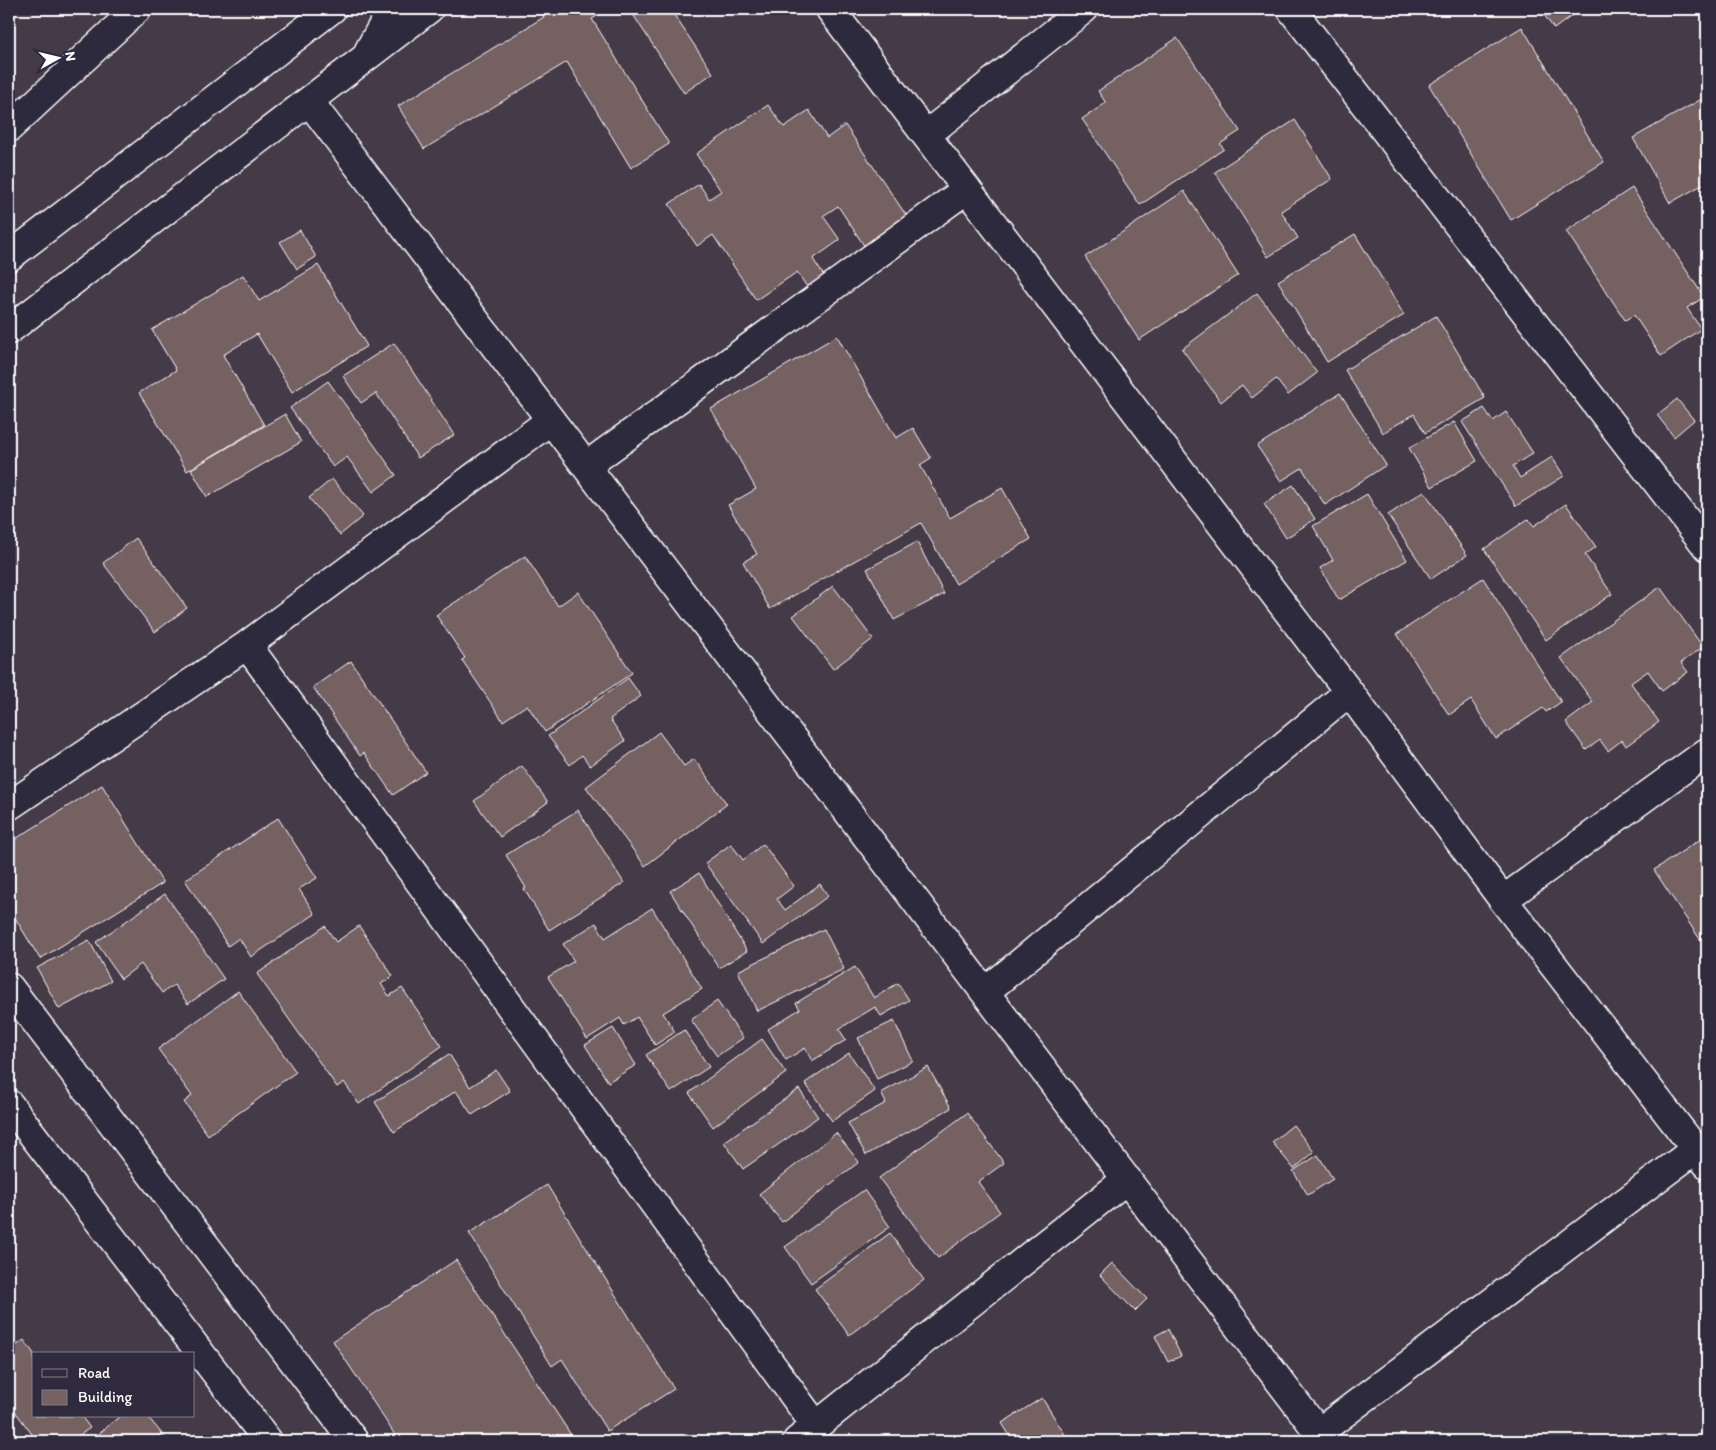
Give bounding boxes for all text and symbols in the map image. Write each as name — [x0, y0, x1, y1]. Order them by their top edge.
north arrow — [32, 32, 82, 82]
text: N — [61, 50, 79, 62]
legend — [32, 1352, 195, 1418]
text: Road — [78, 1364, 111, 1382]
text: Building — [78, 1388, 132, 1406]

